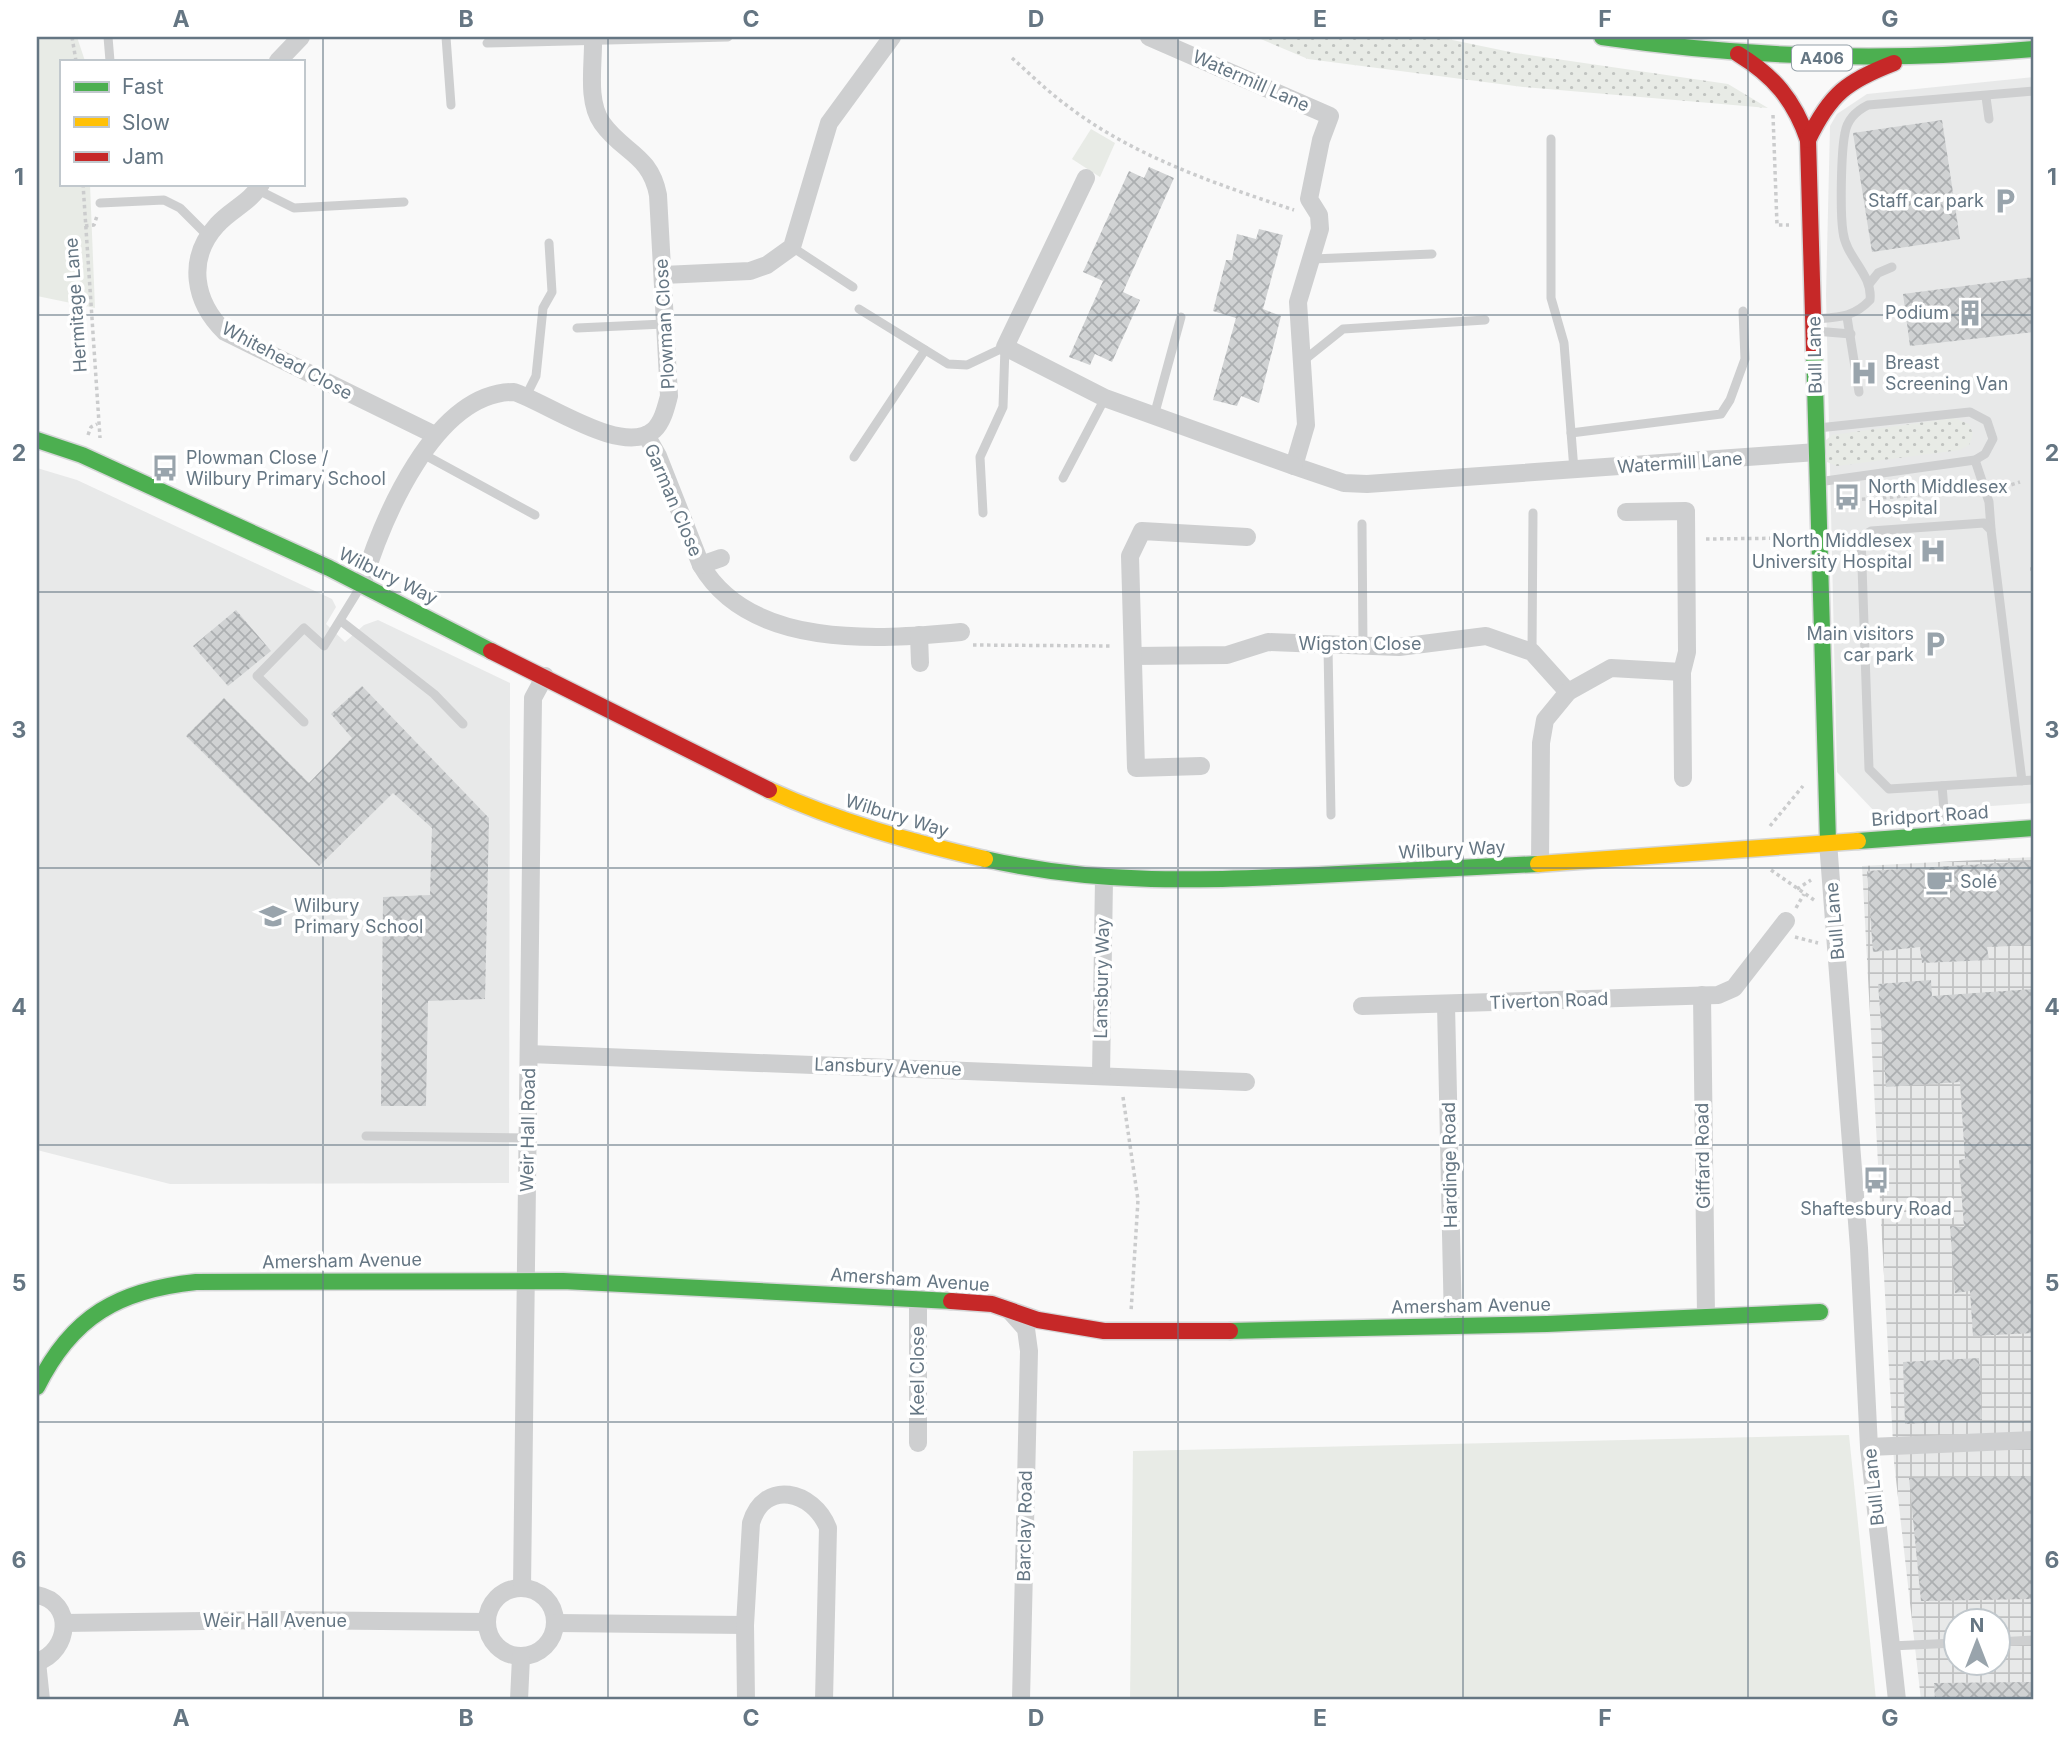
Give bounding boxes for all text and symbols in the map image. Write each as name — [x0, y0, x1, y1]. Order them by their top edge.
text: A — [172, 5, 190, 33]
text: B — [458, 5, 474, 33]
text: C — [742, 5, 760, 33]
text: D — [1028, 5, 1044, 33]
text: E — [1313, 5, 1327, 33]
text: F — [1598, 5, 1612, 33]
text: G — [1881, 5, 1899, 33]
street label: Watermill Lane — [1190, 45, 1313, 116]
road number: A406 — [1792, 46, 1852, 71]
legend — [60, 60, 304, 186]
text: Fast — [122, 74, 164, 99]
text: Slow — [122, 110, 170, 135]
text: Jam — [122, 144, 164, 169]
text: 1 — [14, 163, 24, 191]
text: 1 — [2047, 163, 2057, 191]
parking icon: Staff car park — [1990, 186, 2020, 216]
place label: Staff car park — [1868, 190, 1984, 211]
street label: Hermitage Lane — [60, 237, 91, 373]
street label: Plowman Close — [651, 258, 678, 390]
building icon: Podium — [1955, 298, 1985, 328]
place label: Podium — [1885, 302, 1949, 323]
street label: Bull Lane — [1803, 316, 1826, 394]
street label: Whitehead Close — [218, 317, 356, 404]
place label: Breast Screening Van — [1885, 352, 2008, 394]
hospital icon: Breast Screening Van — [1849, 358, 1879, 388]
text: 2 — [12, 439, 26, 467]
text: 2 — [2045, 439, 2059, 467]
street label: Garman Close — [640, 440, 707, 559]
place label: Plowman Close / Wilbury Primary School — [186, 447, 386, 489]
street label: Watermill Lane — [1617, 448, 1743, 477]
bus stop icon: Plowman Close / Wilbury Primary School — [150, 453, 180, 483]
place label: North Middlesex Hospital — [1868, 476, 2008, 518]
bus stop icon: North Middlesex Hospital — [1832, 482, 1862, 512]
place label: North Middlesex University Hospital — [1752, 530, 1912, 572]
hospital icon: North Middlesex University Hospital — [1918, 536, 1948, 566]
street label: Wilbury Way — [335, 543, 441, 608]
place label: Main visitors car park — [1806, 623, 1914, 665]
parking icon: Main visitors car park — [1920, 629, 1950, 659]
street label: Wigston Close — [1298, 633, 1422, 654]
text: 3 — [12, 716, 26, 744]
text: 3 — [2045, 716, 2059, 744]
street label: Wilbury Way — [843, 790, 951, 841]
street label: Bridport Road — [1871, 801, 1989, 830]
street label: Wilbury Way — [1398, 836, 1506, 863]
cafe icon: Solé — [1924, 867, 1954, 897]
place label: Solé — [1960, 871, 1997, 892]
street label: Bull Lane — [1821, 881, 1848, 961]
place label: Wilbury Primary School — [294, 895, 423, 937]
school or university icon: Wilbury Primary School — [258, 901, 288, 931]
street label: Lansbury Way — [1090, 917, 1113, 1039]
street label: Tiverton Road — [1489, 988, 1609, 1013]
text: 4 — [11, 993, 27, 1021]
text: 4 — [2044, 993, 2060, 1021]
street label: Lansbury Avenue — [814, 1053, 962, 1080]
street label: Weir Hall Road — [516, 1068, 539, 1192]
street label: Hardinge Road — [1438, 1102, 1461, 1228]
street label: Giffard Road — [1691, 1103, 1714, 1209]
bus stop icon: Shaftesbury Road — [1861, 1165, 1891, 1195]
place label: Shaftesbury Road — [1800, 1198, 1952, 1219]
street label: Amersham Avenue — [262, 1249, 422, 1272]
street label: Amersham Avenue — [830, 1263, 990, 1296]
text: 5 — [12, 1269, 26, 1297]
text: 5 — [2045, 1269, 2059, 1297]
street label: Amersham Avenue — [1391, 1294, 1551, 1317]
street label: Keel Close — [907, 1326, 928, 1416]
street label: Bull Lane — [1859, 1447, 1888, 1527]
street label: Barclay Road — [1013, 1470, 1036, 1582]
text: 6 — [12, 1546, 26, 1574]
text: 6 — [2045, 1546, 2059, 1574]
north arrow — [1941, 1608, 2011, 1678]
street label: Weir Hall Avenue — [203, 1610, 347, 1631]
text: N — [1970, 1614, 1984, 1637]
text: A — [172, 1704, 190, 1732]
text: B — [458, 1704, 474, 1732]
text: C — [742, 1704, 760, 1732]
text: D — [1028, 1704, 1044, 1732]
text: E — [1313, 1704, 1327, 1732]
text: F — [1598, 1704, 1612, 1732]
text: G — [1881, 1704, 1899, 1732]

